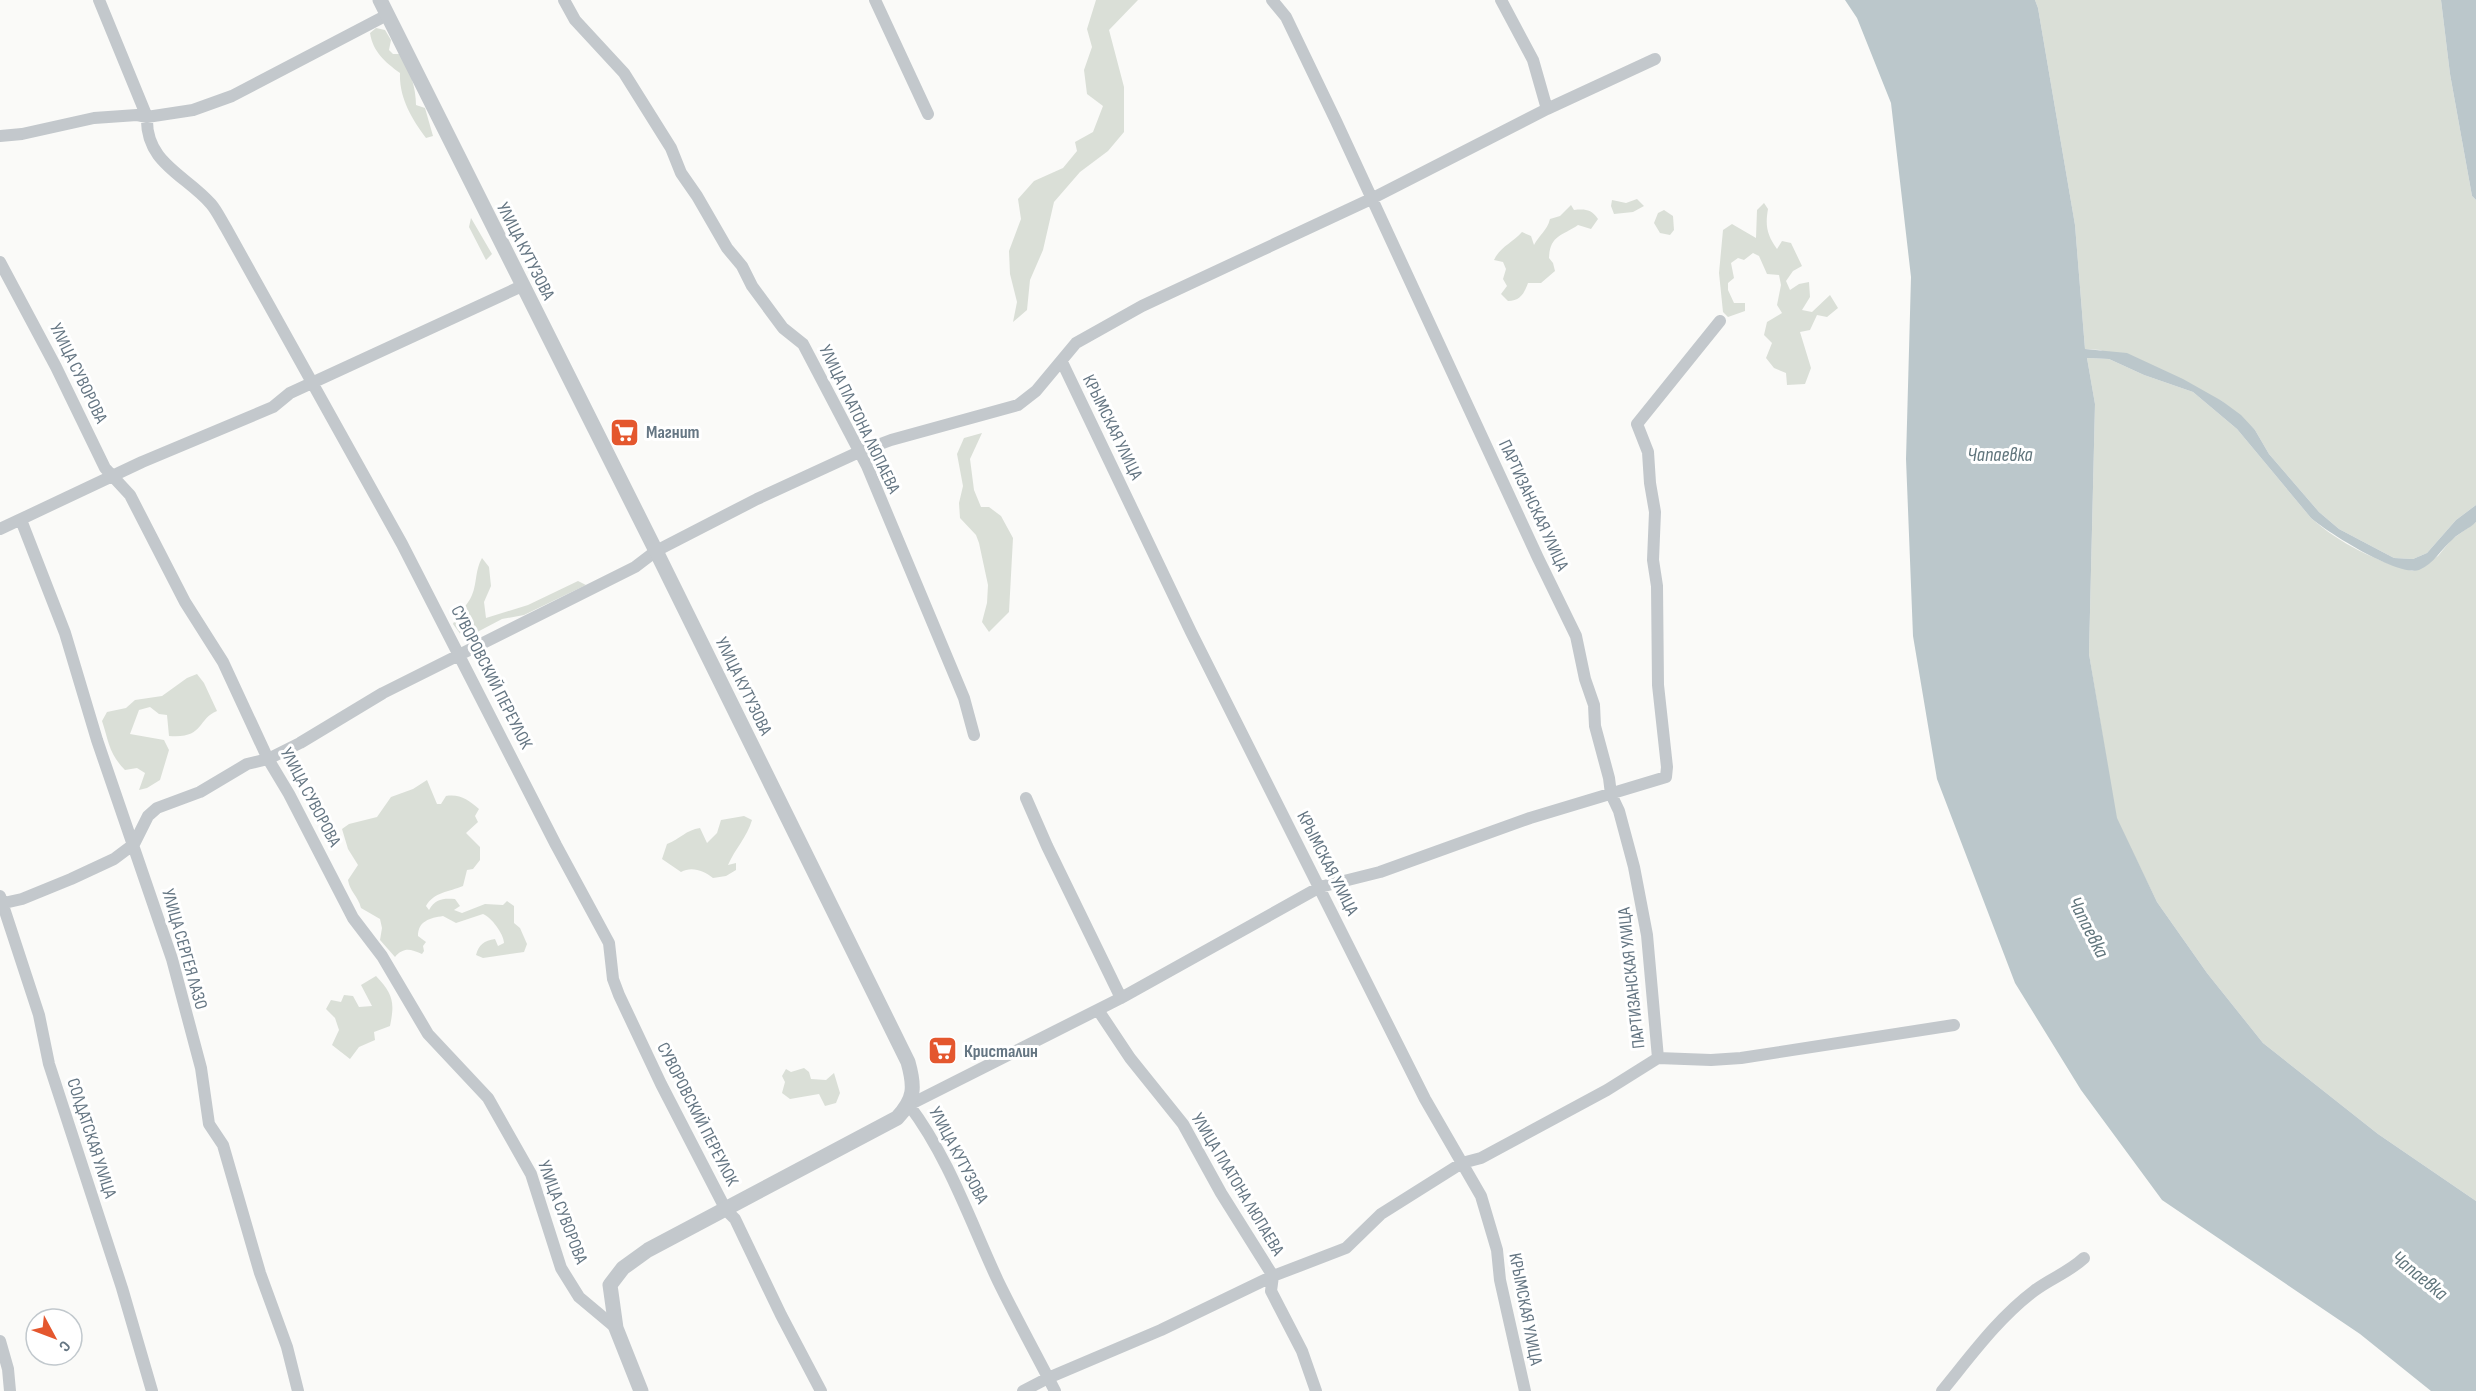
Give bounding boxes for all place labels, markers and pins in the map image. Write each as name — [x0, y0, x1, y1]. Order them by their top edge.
supermarket icon: Магнит — [609, 416, 641, 448]
place label: Магнит — [646, 422, 700, 443]
supermarket icon: Кристалин — [927, 1035, 959, 1067]
place label: Кристалин — [964, 1041, 1038, 1062]

